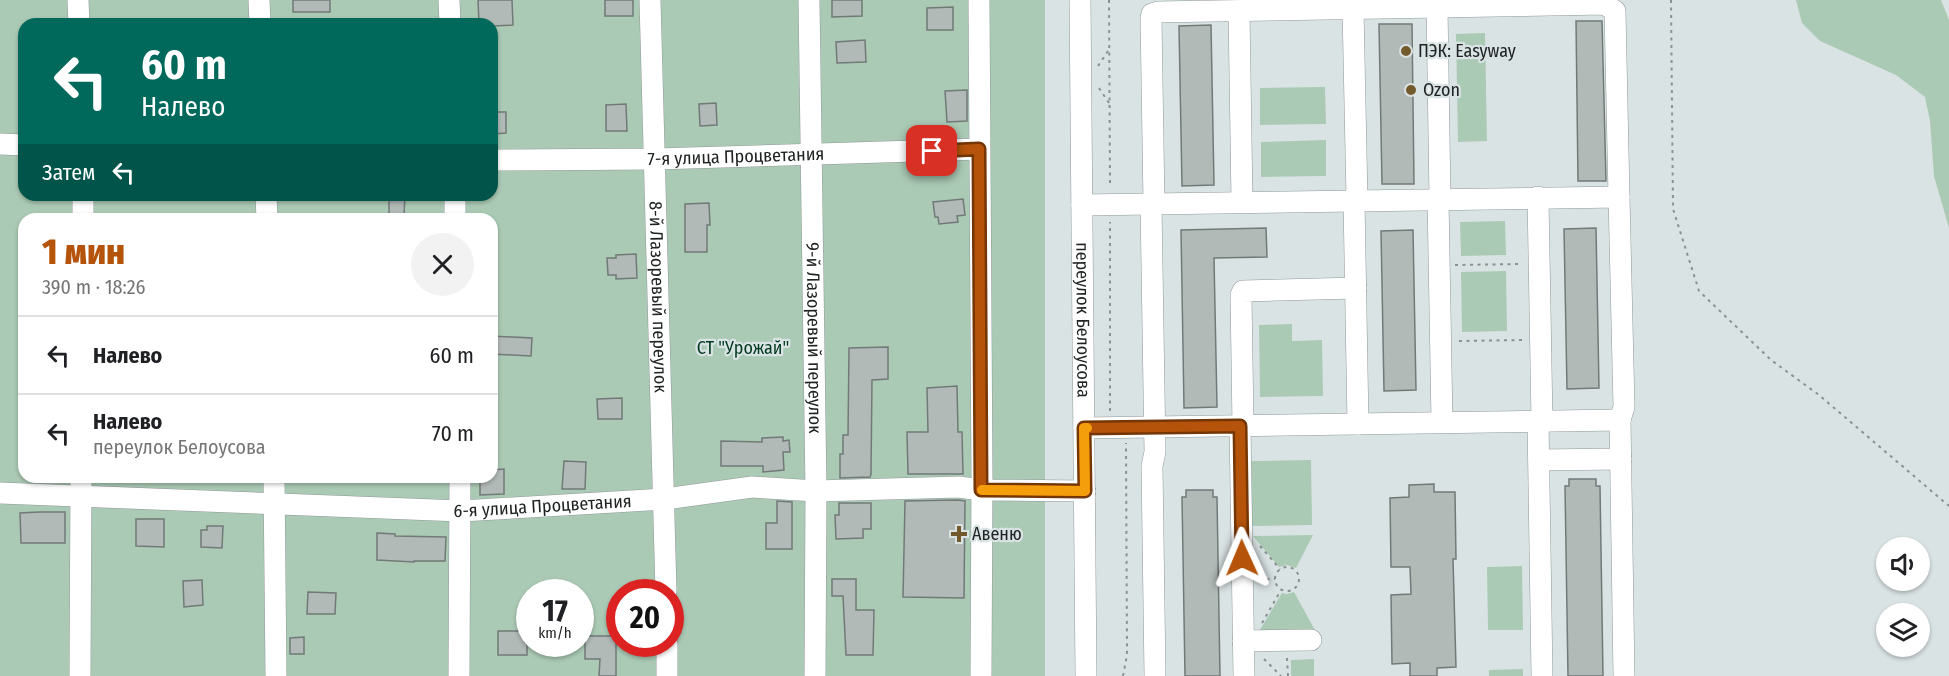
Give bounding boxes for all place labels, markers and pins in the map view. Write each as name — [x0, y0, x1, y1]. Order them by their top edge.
place label: ПЭК: Easyway — [1418, 40, 1516, 62]
marker: ПЭК: Easyway — [1399, 44, 1413, 58]
place label: Ozon — [1423, 79, 1460, 101]
marker: Ozon — [1404, 83, 1418, 97]
pin — [906, 125, 957, 176]
place label: Авеню — [972, 523, 1022, 545]
marker: Авеню — [950, 525, 968, 543]

